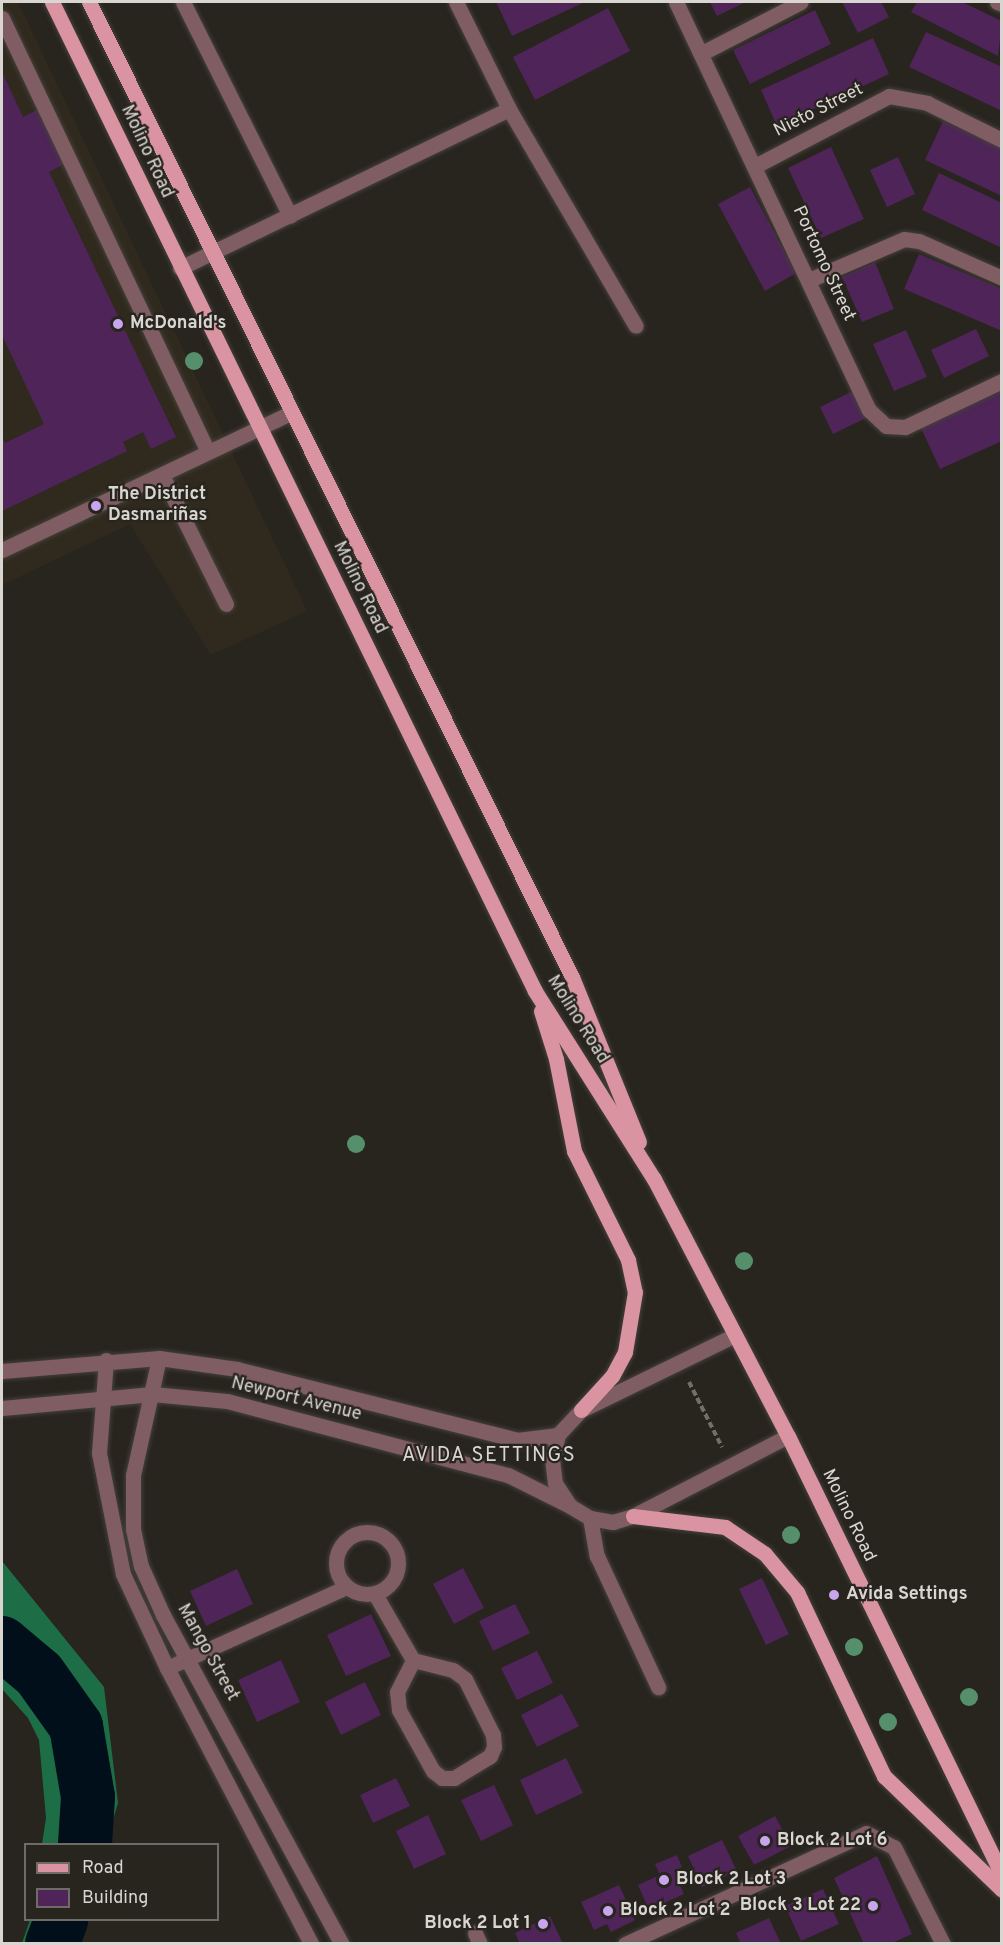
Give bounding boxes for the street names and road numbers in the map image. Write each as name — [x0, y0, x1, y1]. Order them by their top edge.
street label: Nieto Street — [771, 79, 867, 143]
street label: Molino Road — [115, 102, 177, 202]
street label: Portomo Street — [787, 203, 859, 325]
street label: Molino Road — [327, 538, 391, 638]
street label: Molino Road — [541, 972, 613, 1068]
street label: Newport Avenue — [228, 1373, 364, 1427]
street label: Molino Road — [816, 1466, 880, 1566]
street label: Mango Street — [171, 1601, 243, 1705]

